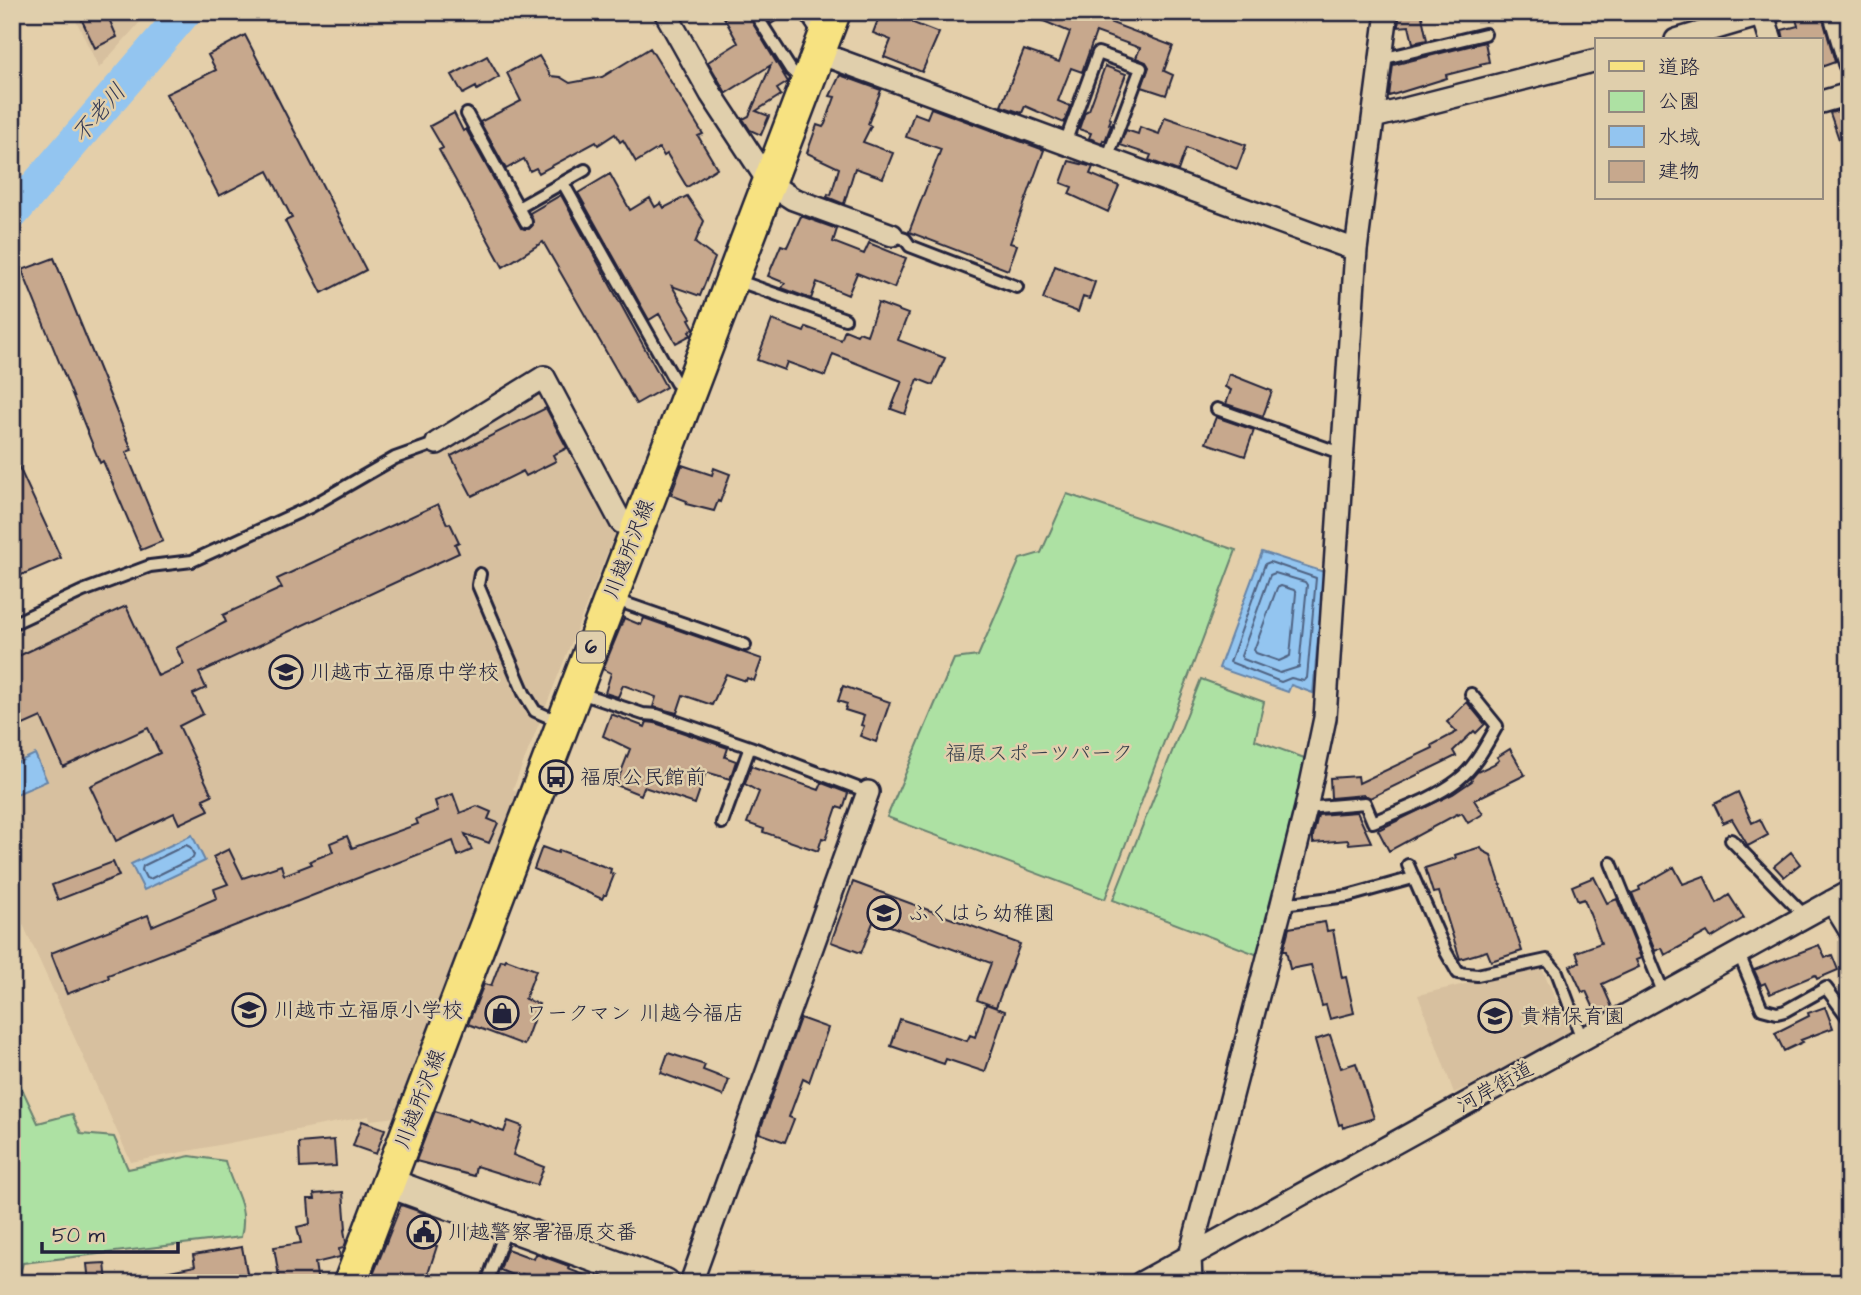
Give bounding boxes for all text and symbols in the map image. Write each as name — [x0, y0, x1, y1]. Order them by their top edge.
legend — [1595, 38, 1822, 200]
text: 道路 — [1658, 53, 1700, 82]
water label: 不老川 — [64, 76, 134, 150]
text: 公園 — [1658, 87, 1700, 116]
text: 水域 — [1658, 123, 1700, 152]
text: 建物 — [1658, 157, 1700, 186]
street label: 川越所沢線 — [597, 495, 661, 603]
road number: 6 — [577, 632, 605, 662]
school or university icon: 川越市立福原中学校 — [267, 653, 305, 691]
place label: 川越市立福原中学校 — [310, 658, 499, 687]
park label: 福原スポーツパーク — [945, 739, 1133, 768]
bus stop icon: 福原公民館前 — [537, 758, 575, 796]
place label: 福原公民館前 — [580, 763, 706, 792]
school or university icon: ふくはら幼稚園 — [865, 894, 903, 932]
place label: ふくはら幼稚園 — [908, 899, 1055, 928]
school or university icon: 川越市立福原小学校 — [230, 991, 268, 1029]
shop icon: ワークマン 川越今福店 — [483, 994, 521, 1032]
place label: 川越市立福原小学校 — [274, 996, 463, 1025]
school or university icon: 貴精保育園 — [1476, 997, 1514, 1035]
place label: ワークマン 川越今福店 — [526, 999, 744, 1028]
place label: 貴精保育園 — [1520, 1002, 1625, 1031]
street label: 川越所沢線 — [388, 1045, 452, 1153]
street label: 河岸街道 — [1451, 1054, 1539, 1120]
scale bar — [42, 1211, 178, 1255]
public building icon: 川越警察署福原交番 — [405, 1213, 443, 1251]
place label: 川越警察署福原交番 — [448, 1218, 637, 1247]
text: 50 m — [52, 1221, 106, 1250]

